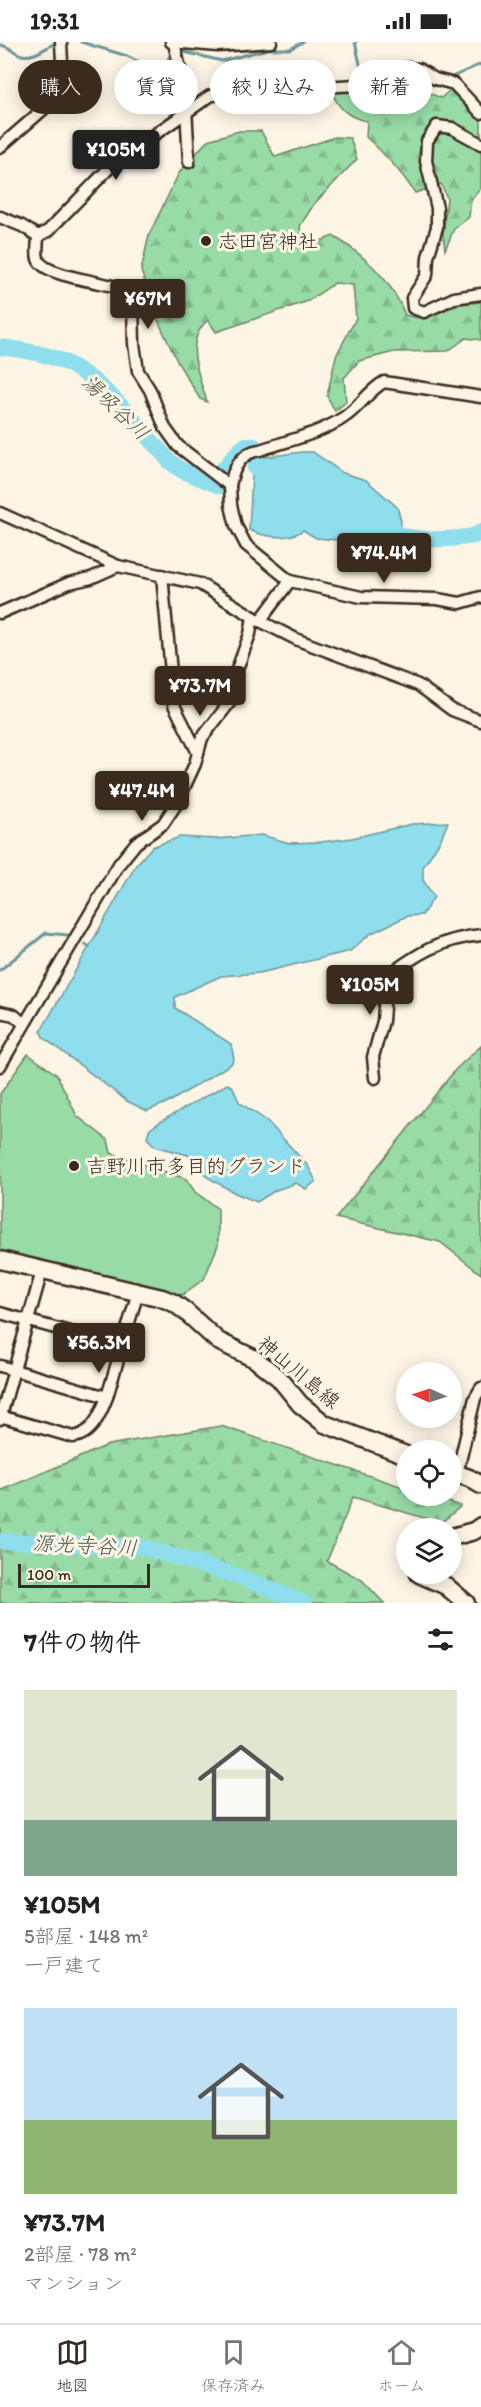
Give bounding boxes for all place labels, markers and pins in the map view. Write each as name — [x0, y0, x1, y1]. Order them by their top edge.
pin: ¥105M — [74, 130, 158, 181]
place label: 志田宮神社 — [218, 229, 318, 253]
marker: 志田宮神社 — [199, 234, 213, 248]
pin: ¥67M — [112, 279, 184, 330]
pin: ¥74.4M — [335, 533, 433, 584]
pin: ¥73.7M — [151, 666, 249, 717]
pin: ¥47.4M — [93, 771, 191, 822]
pin: ¥105M — [328, 965, 412, 1016]
place label: 吉野川市多目的グランド — [86, 1154, 306, 1178]
marker: 吉野川市多目的グランド — [67, 1159, 81, 1173]
pin: ¥56.3M — [50, 1323, 148, 1374]

